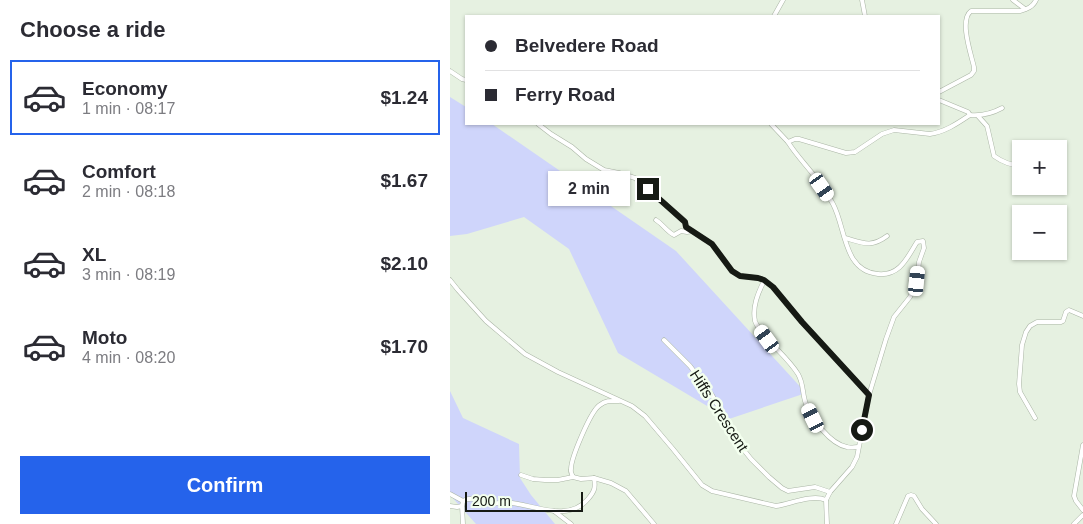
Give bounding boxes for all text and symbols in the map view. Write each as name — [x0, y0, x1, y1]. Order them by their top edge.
text: Choose a ride — [20, 17, 165, 42]
text: Belvedere Road — [515, 35, 659, 56]
icon: car — [22, 75, 67, 120]
text: Economy — [82, 78, 168, 99]
text: Ferry Road — [515, 84, 615, 105]
text: $1.24 — [380, 87, 428, 108]
text: 1 min · 08:17 — [82, 100, 175, 117]
map controls — [1012, 140, 1067, 260]
button: + — [1012, 140, 1067, 195]
icon: car — [22, 158, 67, 203]
text: Comfort — [82, 161, 156, 182]
text: $1.67 — [380, 170, 428, 191]
car — [807, 170, 836, 204]
callout: 2 min — [548, 172, 630, 206]
route end — [637, 178, 659, 200]
text: 2 min — [568, 180, 610, 197]
text: 2 min · 08:18 — [82, 183, 175, 200]
button: − — [1012, 205, 1067, 260]
icon: car — [22, 241, 67, 286]
text: XL — [82, 244, 106, 265]
text: $2.10 — [380, 253, 428, 274]
car — [907, 265, 926, 297]
text: 3 min · 08:19 — [82, 266, 175, 283]
car — [752, 322, 781, 356]
icon: car — [22, 324, 67, 369]
text: Moto — [82, 327, 127, 348]
text: $1.70 — [380, 336, 428, 357]
text: 4 min · 08:20 — [82, 349, 175, 366]
street label: Hiffs Crescent — [687, 367, 753, 455]
car — [799, 401, 826, 435]
route start — [851, 419, 873, 441]
button: Confirm — [20, 456, 430, 514]
scale bar — [465, 489, 582, 512]
text: 200 m — [472, 493, 511, 509]

